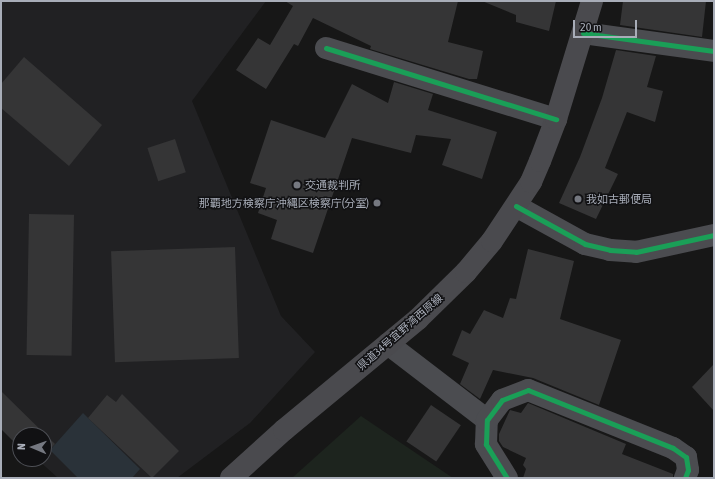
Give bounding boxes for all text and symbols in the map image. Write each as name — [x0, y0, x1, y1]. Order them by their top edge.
scale bar — [575, 12, 639, 38]
text: 20 m — [580, 20, 602, 34]
place label: 交通裁判所 — [305, 178, 360, 192]
marker: 交通裁判所 — [292, 180, 302, 190]
place label: 我如古郵便局 — [586, 192, 652, 206]
marker: 我如古郵便局 — [573, 194, 583, 204]
place label: 那覇地方検察庁沖縄区検察庁(分室) — [199, 196, 369, 210]
marker: 那覇地方検察庁沖縄区検察庁(分室) — [372, 198, 382, 208]
street label: 県道34号宜野湾西原線 — [354, 291, 446, 373]
north arrow — [12, 427, 52, 467]
text: N — [15, 443, 27, 450]

